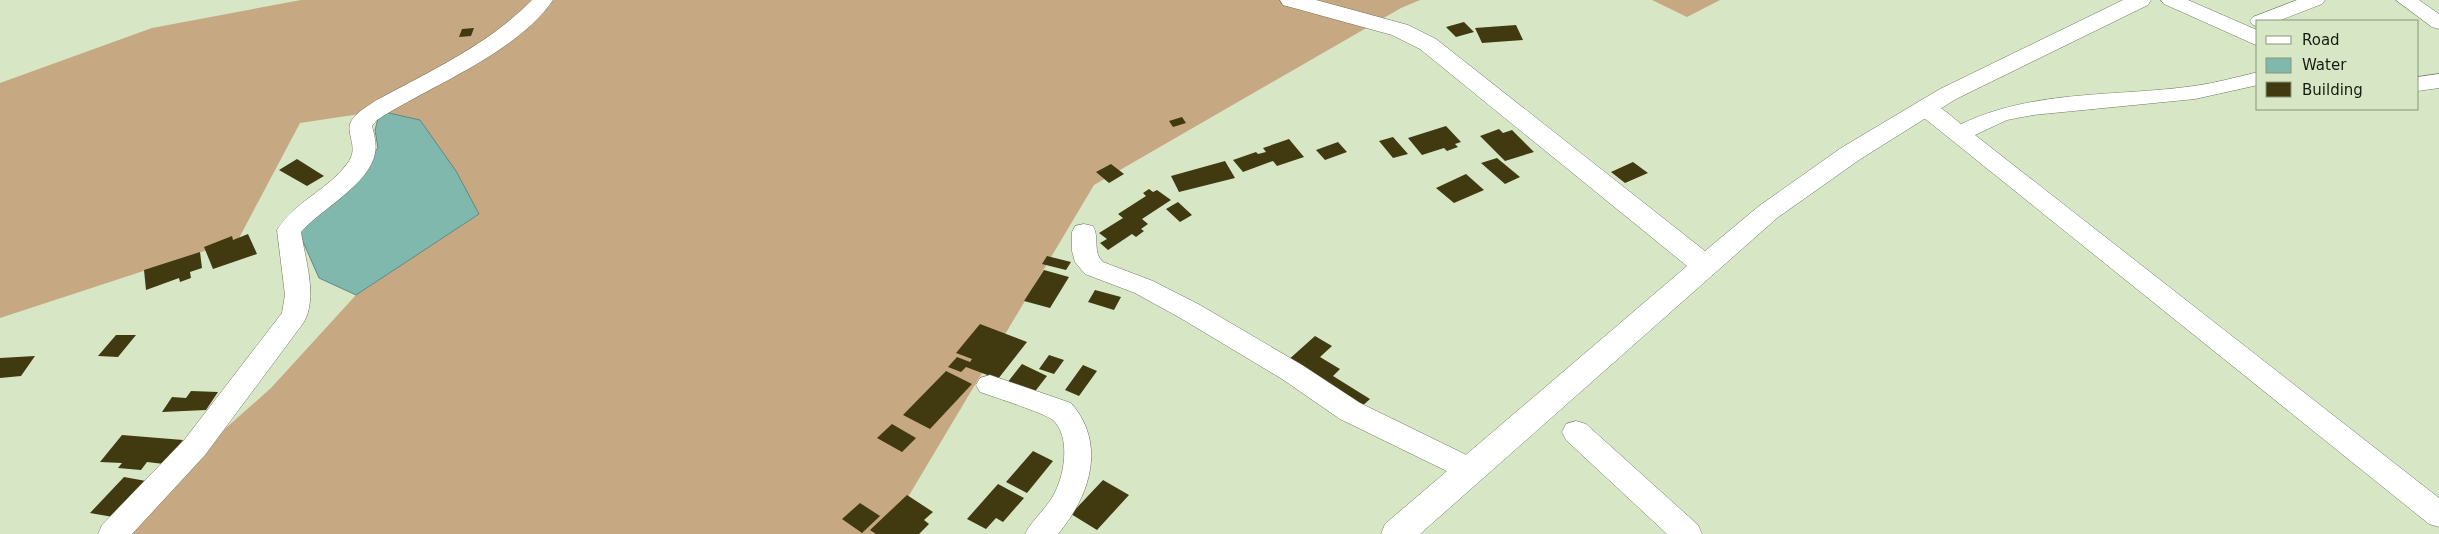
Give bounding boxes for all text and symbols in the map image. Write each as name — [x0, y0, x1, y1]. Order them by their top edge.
legend — [2256, 20, 2419, 110]
text: Road — [2302, 31, 2340, 49]
text: Water — [2302, 56, 2347, 74]
text: Building — [2302, 81, 2363, 99]

